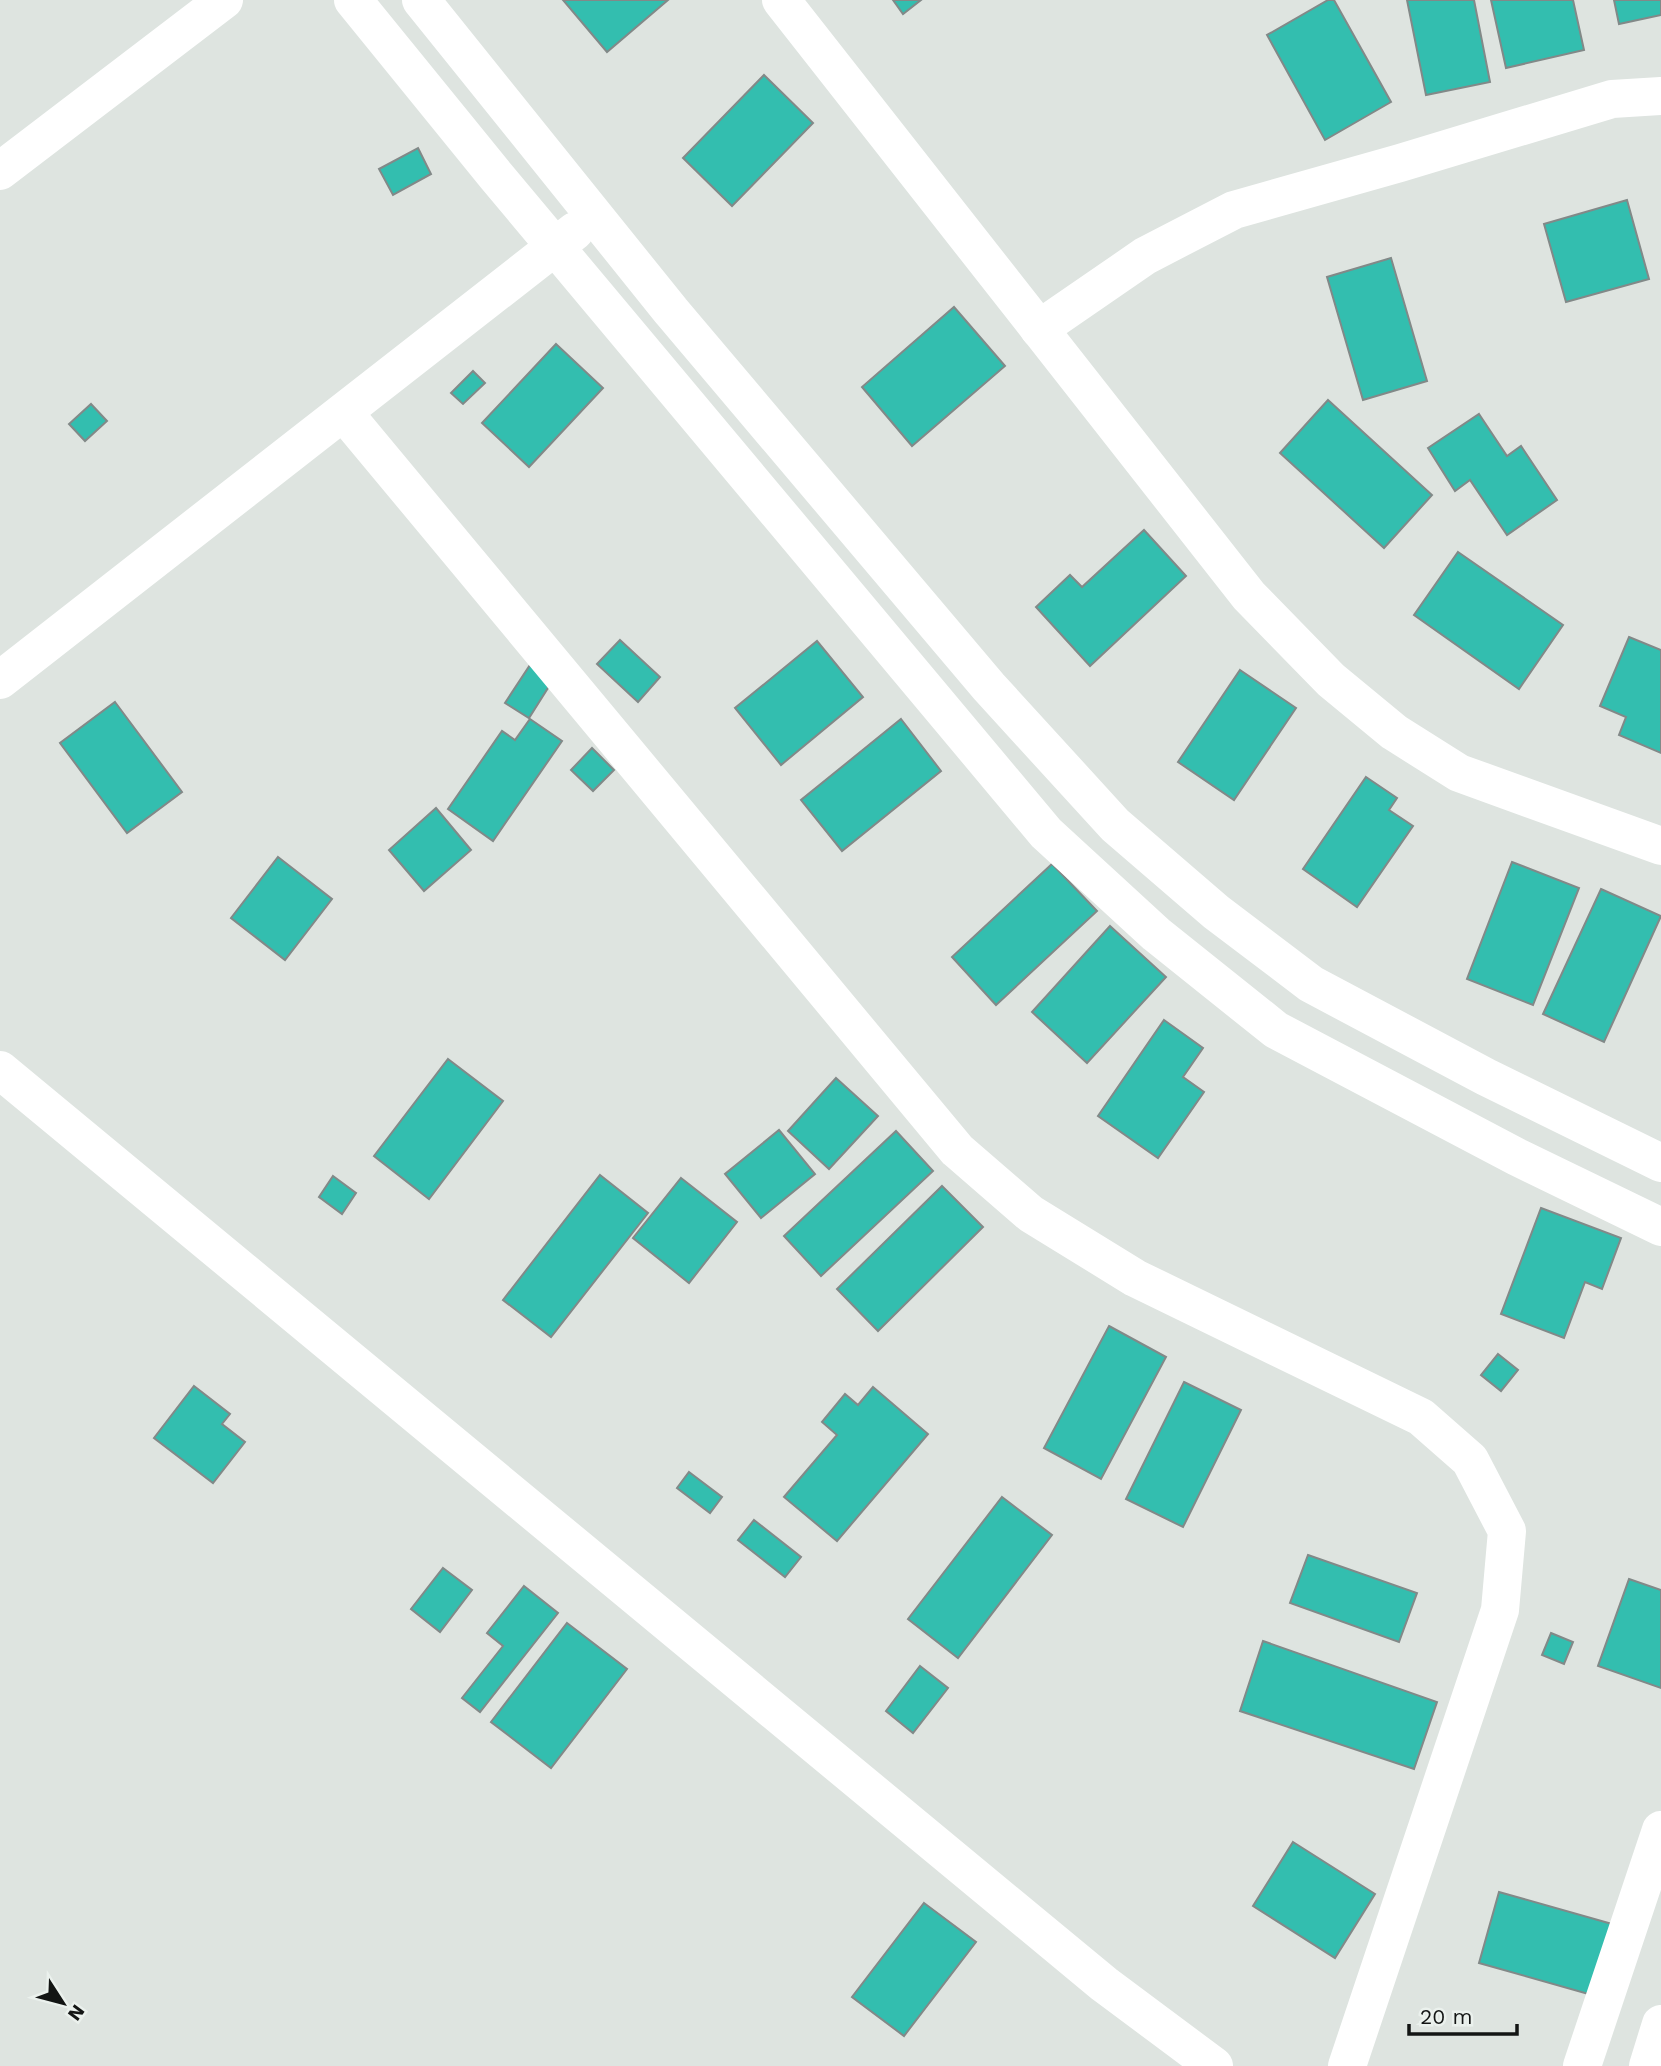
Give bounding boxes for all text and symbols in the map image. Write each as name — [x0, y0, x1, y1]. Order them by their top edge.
north arrow — [28, 1968, 98, 2038]
scale bar — [1409, 1993, 1518, 2037]
text: N — [63, 2000, 90, 2025]
text: 20 m — [1420, 2004, 1472, 2029]

